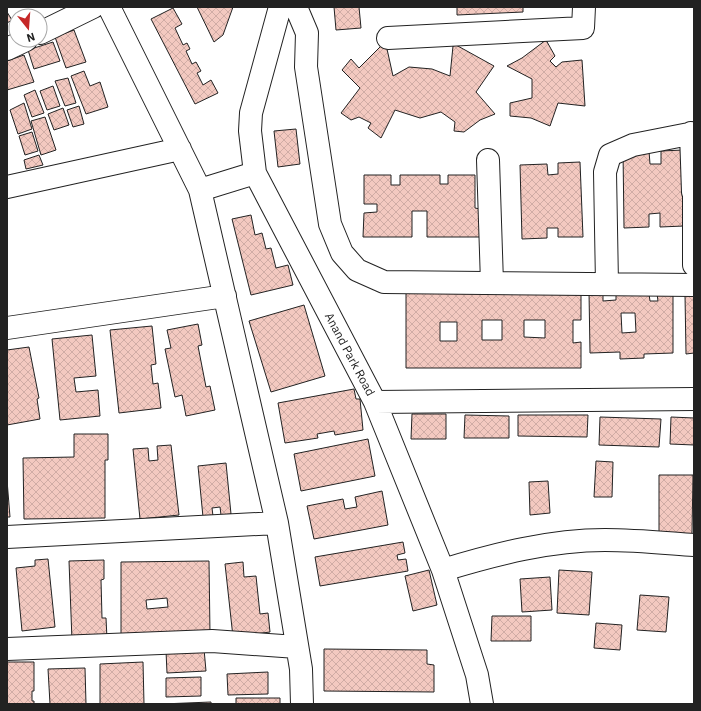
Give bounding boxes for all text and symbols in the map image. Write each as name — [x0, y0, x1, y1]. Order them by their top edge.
north arrow — [8, 8, 48, 48]
text: N — [25, 30, 37, 45]
street label: Anand Park Road — [322, 310, 378, 398]

